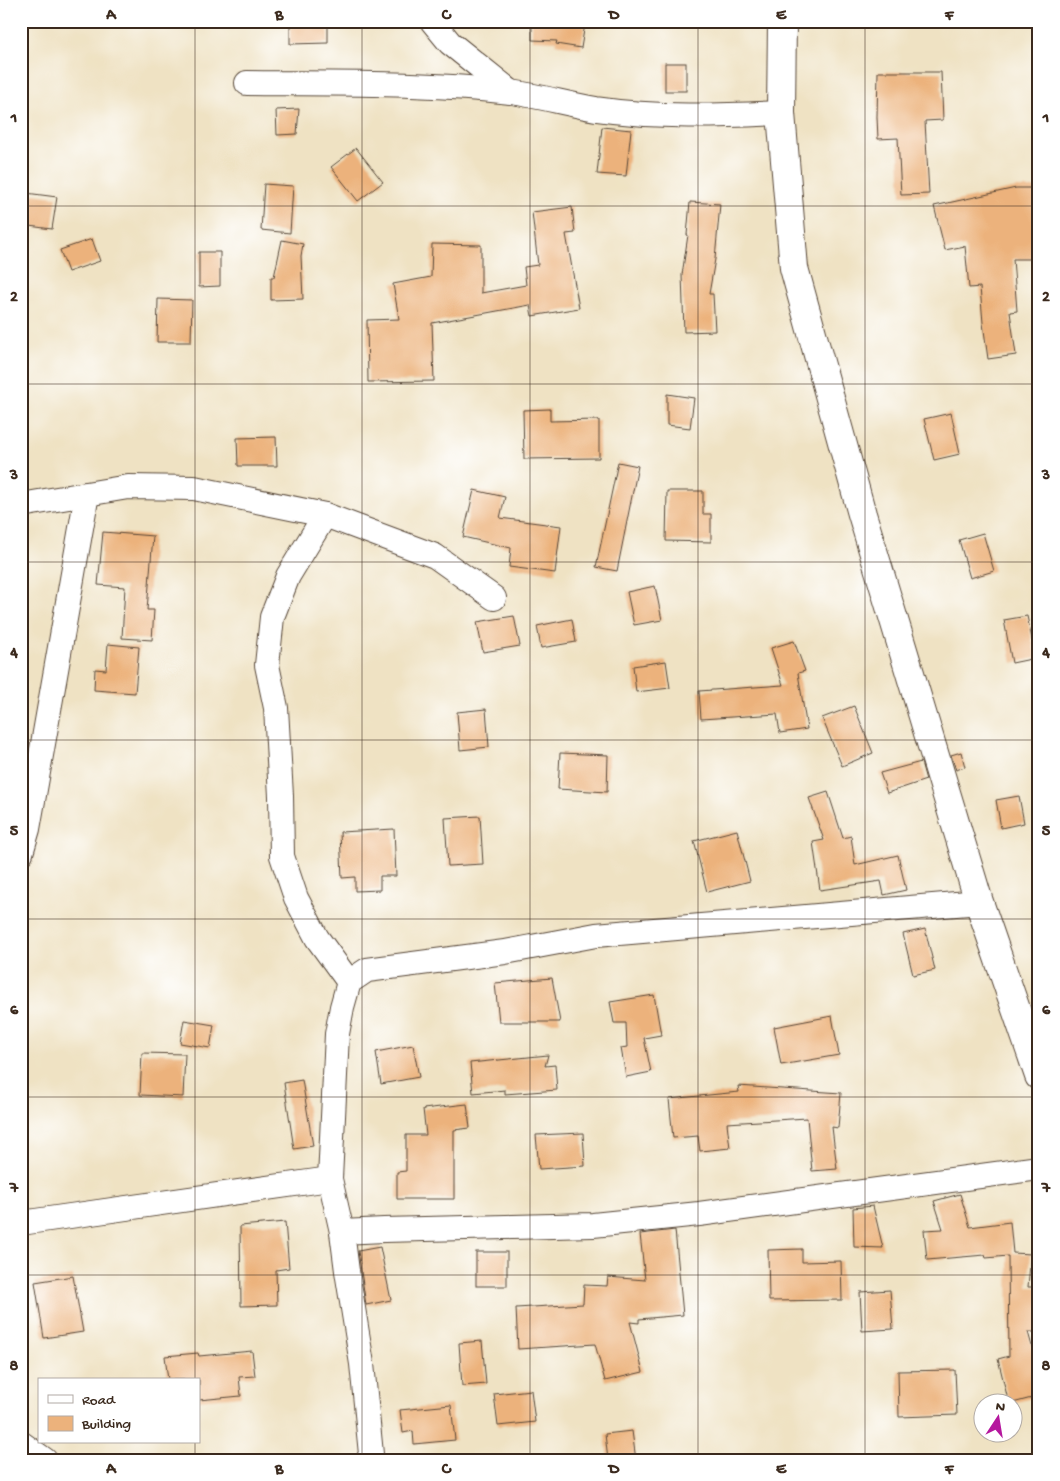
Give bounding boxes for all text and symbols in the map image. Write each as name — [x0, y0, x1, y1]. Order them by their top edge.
text: A — [105, 7, 117, 26]
text: B — [274, 7, 284, 26]
text: C — [441, 7, 452, 26]
text: D — [607, 7, 620, 26]
text: E — [776, 7, 787, 26]
text: F — [944, 7, 955, 26]
text: 1 — [10, 110, 17, 129]
text: 1 — [1042, 110, 1049, 129]
text: 2 — [10, 289, 18, 308]
text: 2 — [1042, 289, 1050, 308]
text: 3 — [9, 467, 18, 486]
text: 3 — [1041, 467, 1050, 486]
text: 4 — [9, 645, 18, 664]
text: 4 — [1041, 645, 1050, 664]
text: 5 — [10, 823, 19, 842]
text: 5 — [1042, 823, 1051, 842]
text: 6 — [10, 1002, 19, 1021]
text: 6 — [1042, 1002, 1051, 1021]
text: 7 — [9, 1180, 19, 1199]
text: 7 — [1041, 1180, 1051, 1199]
text: 8 — [10, 1358, 19, 1377]
text: 8 — [1042, 1358, 1051, 1377]
legend — [38, 1378, 200, 1444]
text: Road — [82, 1392, 116, 1410]
north arrow — [972, 1394, 1022, 1444]
text: N — [994, 1398, 1006, 1417]
text: Building — [81, 1416, 131, 1434]
text: A — [105, 1461, 117, 1480]
text: B — [274, 1461, 284, 1480]
text: C — [441, 1461, 452, 1480]
text: D — [607, 1461, 620, 1480]
text: E — [776, 1461, 787, 1480]
text: F — [944, 1461, 955, 1480]

